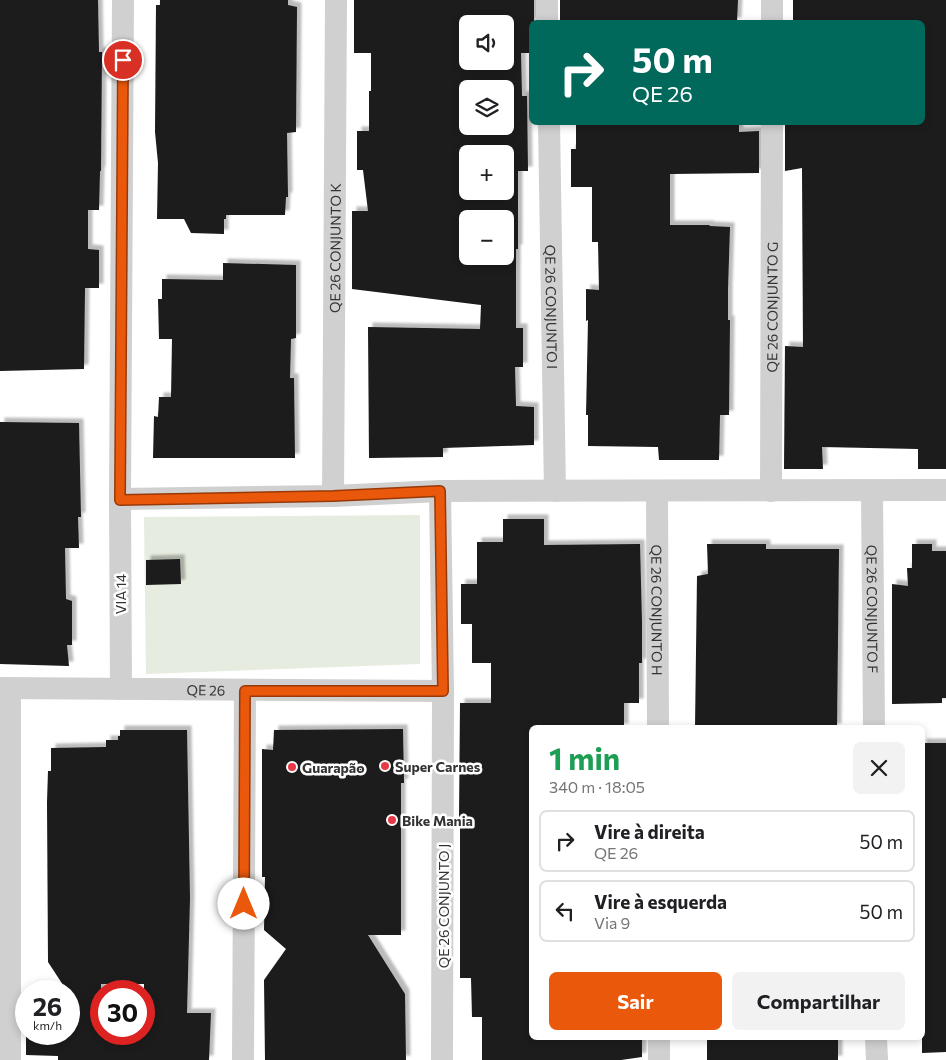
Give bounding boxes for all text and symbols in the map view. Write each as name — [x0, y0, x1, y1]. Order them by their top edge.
map controls — [459, 15, 514, 265]
button: sound — [459, 15, 514, 70]
text: 50 m — [632, 37, 713, 80]
pin — [102, 39, 144, 81]
icon: right — [549, 40, 614, 105]
icon: arrive — [109, 46, 137, 74]
button: layers — [459, 80, 514, 135]
text: QE 26 — [632, 80, 693, 107]
button: + — [459, 145, 514, 200]
street label: QE 26 CONJUNTO K — [326, 183, 343, 313]
button: − — [459, 210, 514, 265]
street label: QE 26 CONJUNTO G — [763, 242, 780, 372]
street label: QE 26 CONJUNTO I — [542, 245, 562, 369]
street label: QE 26 CONJUNTO H — [649, 544, 666, 676]
street label: QE 26 CONJUNTO F — [864, 545, 882, 673]
street label: VIA 14 — [112, 573, 129, 614]
street label: QE 26 — [187, 681, 225, 698]
text: 1 min — [549, 739, 620, 776]
button: close — [853, 742, 905, 794]
place label: Super Carnes — [395, 758, 481, 775]
place label: Guarapão — [302, 759, 365, 776]
marker: Super Carnes — [379, 760, 391, 772]
marker: Guarapão — [286, 761, 298, 773]
text: 340 m · 18:05 — [549, 777, 645, 796]
place label: Bike Mania — [402, 812, 473, 829]
marker: Bike Mania — [386, 814, 398, 826]
text: Vire à direita — [594, 820, 705, 843]
icon: right — [551, 827, 579, 855]
text: 50 m — [859, 830, 903, 853]
text: QE 26 — [594, 843, 638, 862]
street label: QE 26 CONJUNTO J — [435, 844, 452, 968]
position arrow — [217, 877, 269, 929]
text: Vire à esquerda — [594, 890, 727, 913]
icon: left — [551, 897, 579, 925]
text: 50 m — [859, 900, 903, 923]
text: Via 9 — [594, 913, 630, 932]
button: Sair — [549, 972, 722, 1030]
button: Compartilhar — [732, 972, 905, 1030]
speed limit sign: 30 — [90, 980, 155, 1045]
text: 26 — [33, 991, 62, 1021]
text: km/h — [33, 1018, 62, 1032]

